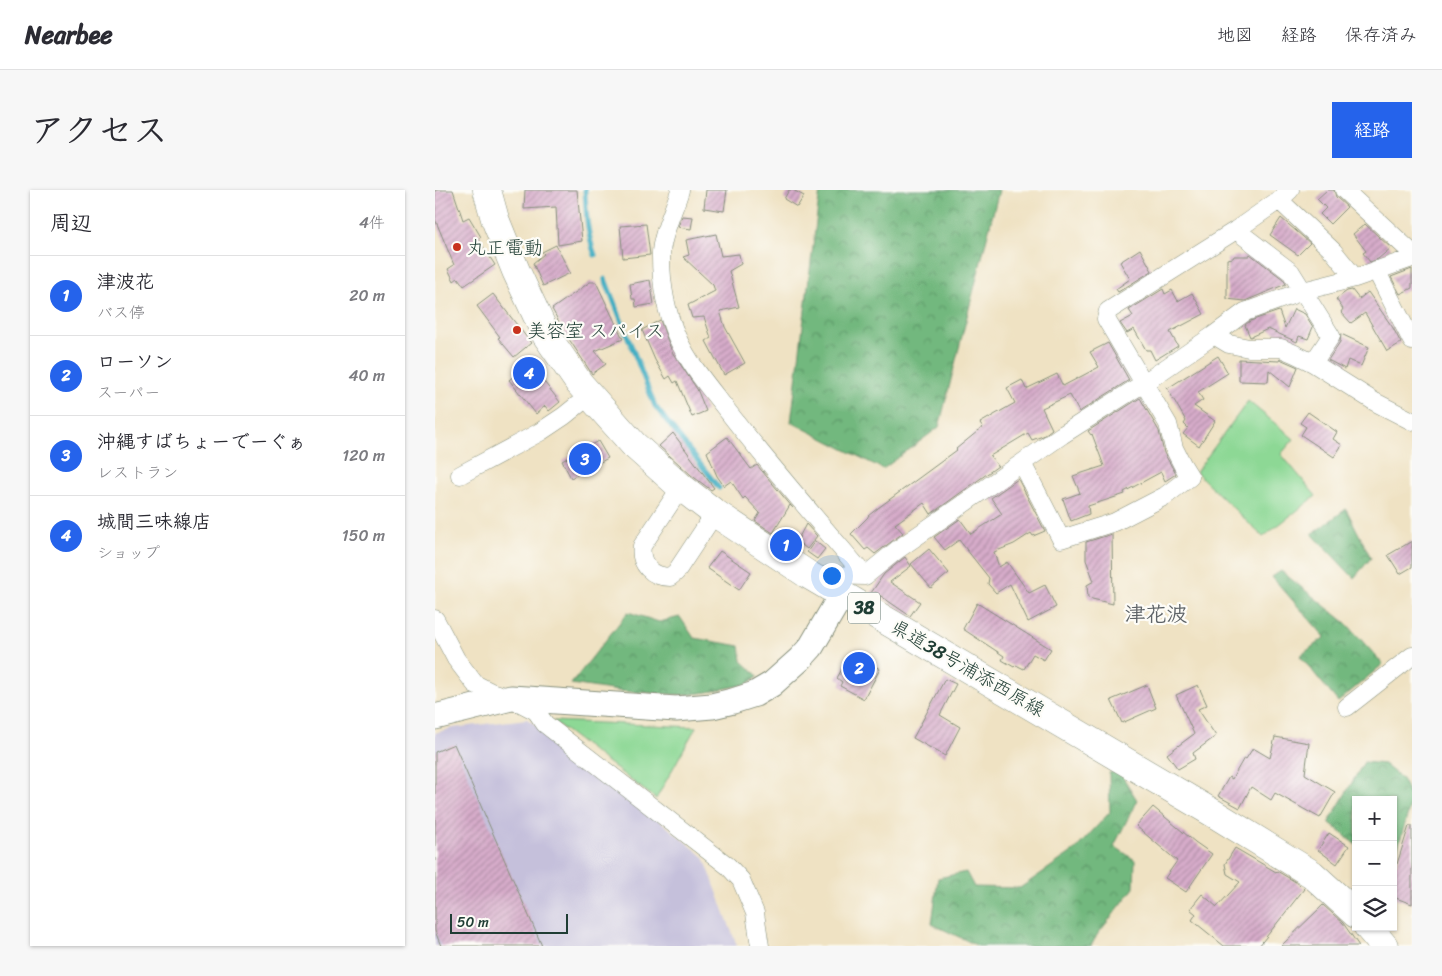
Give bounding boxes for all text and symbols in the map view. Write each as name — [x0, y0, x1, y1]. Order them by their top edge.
text: Nearbee — [25, 14, 113, 56]
text: 地図 — [1217, 19, 1253, 51]
text: 経路 — [1281, 19, 1317, 51]
text: 保存済み — [1345, 19, 1417, 51]
text: アクセス — [30, 99, 168, 161]
button: 経路 — [1332, 102, 1412, 158]
text: 周辺 — [50, 204, 92, 242]
text: 4件 — [359, 208, 385, 237]
place label: 丸正電動 — [467, 231, 543, 264]
marker: 丸正電動 — [451, 241, 463, 253]
text: 津波花 — [97, 265, 154, 298]
text: 1 — [63, 281, 69, 310]
text: 20 m — [349, 281, 385, 310]
text: バス停 — [97, 298, 145, 327]
place label: 美容室 スパイス — [527, 314, 664, 347]
marker: 美容室 スパイス — [511, 324, 523, 336]
text: ローソン — [97, 345, 173, 378]
pin: 4 — [513, 354, 545, 392]
text: 2 — [61, 361, 71, 390]
text: 40 m — [348, 361, 385, 390]
text: スーパー — [97, 378, 160, 407]
text: 沖縄すばちょーでーぐぁ — [97, 425, 306, 458]
pin: 3 — [569, 440, 601, 478]
text: 3 — [62, 441, 70, 470]
text: 120 m — [342, 441, 385, 470]
text: レストラン — [97, 458, 178, 487]
text: 城間三味線店 — [97, 505, 211, 538]
text: 4 — [61, 521, 71, 550]
text: 150 m — [342, 521, 385, 550]
pin: 1 — [770, 526, 802, 564]
text: ショップ — [97, 538, 160, 567]
your location — [819, 563, 845, 589]
road number: 38 — [848, 592, 880, 623]
district label: 津花波 — [1125, 595, 1188, 633]
street label: 県道38号浦添西原線 — [884, 610, 1052, 726]
pin: 2 — [843, 649, 875, 687]
map controls — [1352, 796, 1397, 931]
button: + — [1352, 796, 1397, 841]
button: − — [1352, 841, 1397, 886]
button: layers — [1352, 886, 1397, 931]
text: 50 m — [457, 910, 489, 935]
scale bar — [450, 911, 567, 934]

